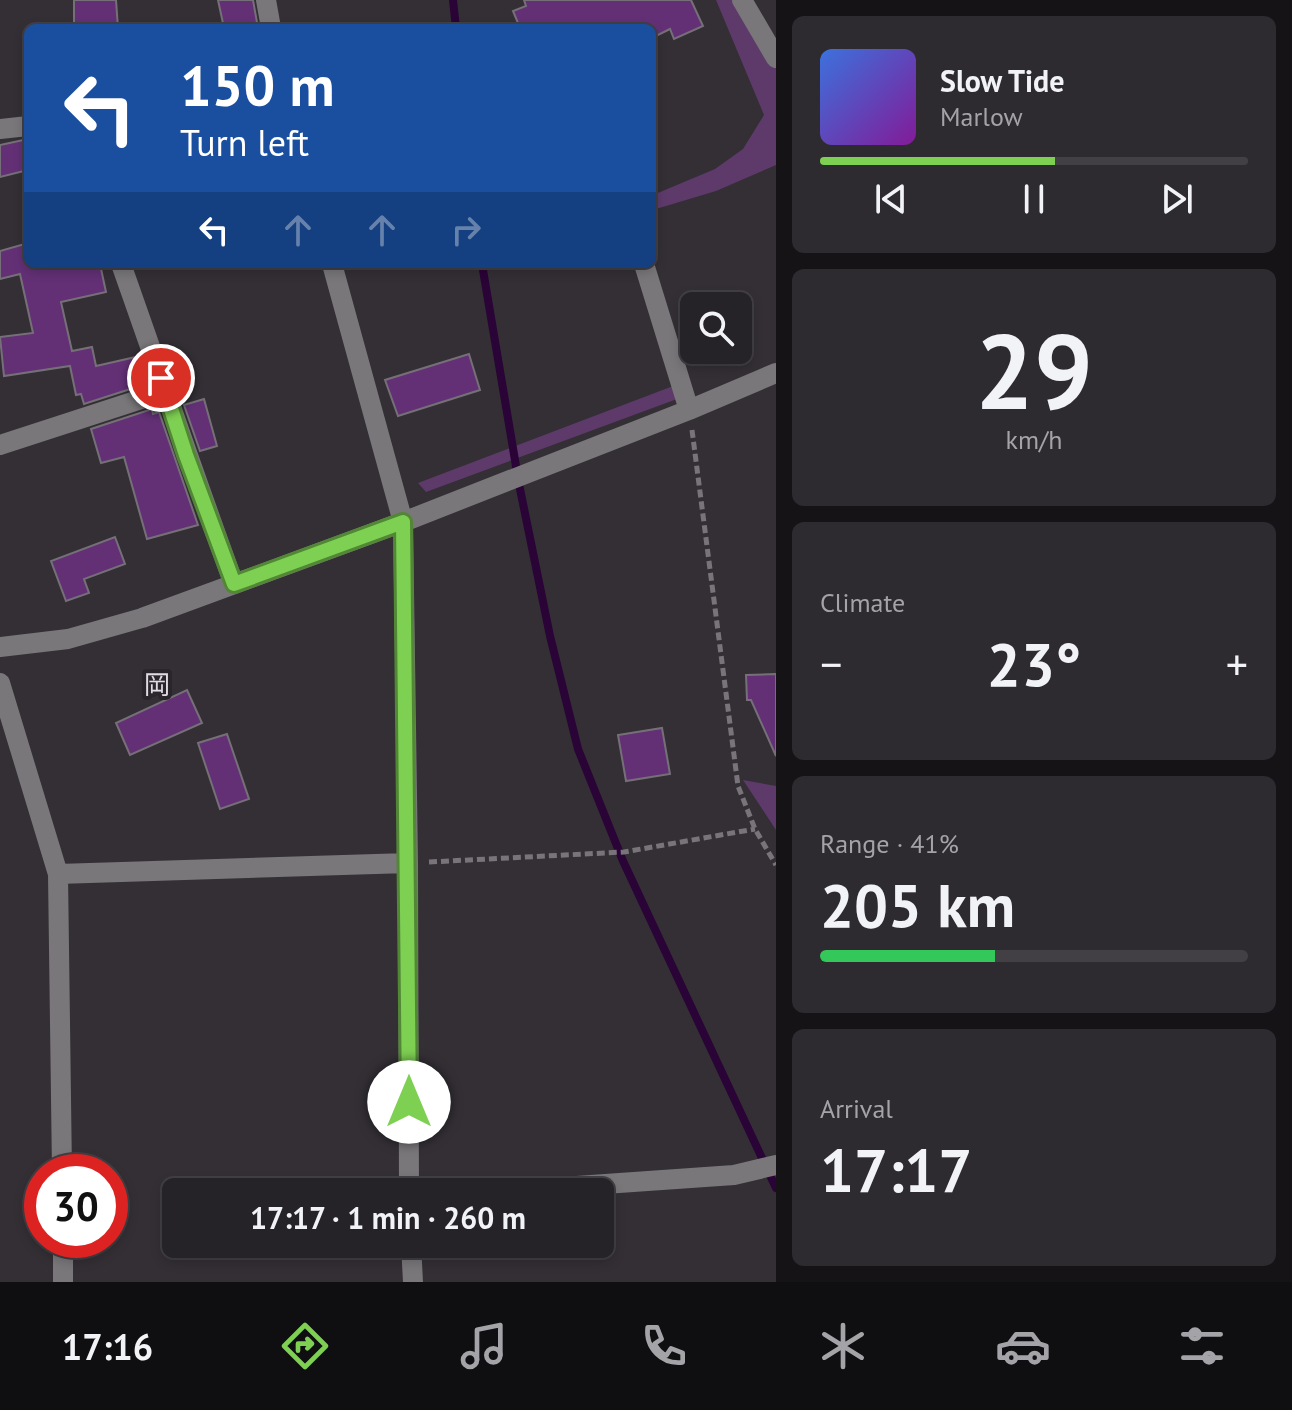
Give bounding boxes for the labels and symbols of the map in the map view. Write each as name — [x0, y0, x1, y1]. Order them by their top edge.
pin — [127, 344, 195, 412]
district label: 岡 — [144, 668, 170, 701]
position arrow — [367, 1060, 451, 1144]
speed limit sign: 30 — [24, 1154, 128, 1258]

